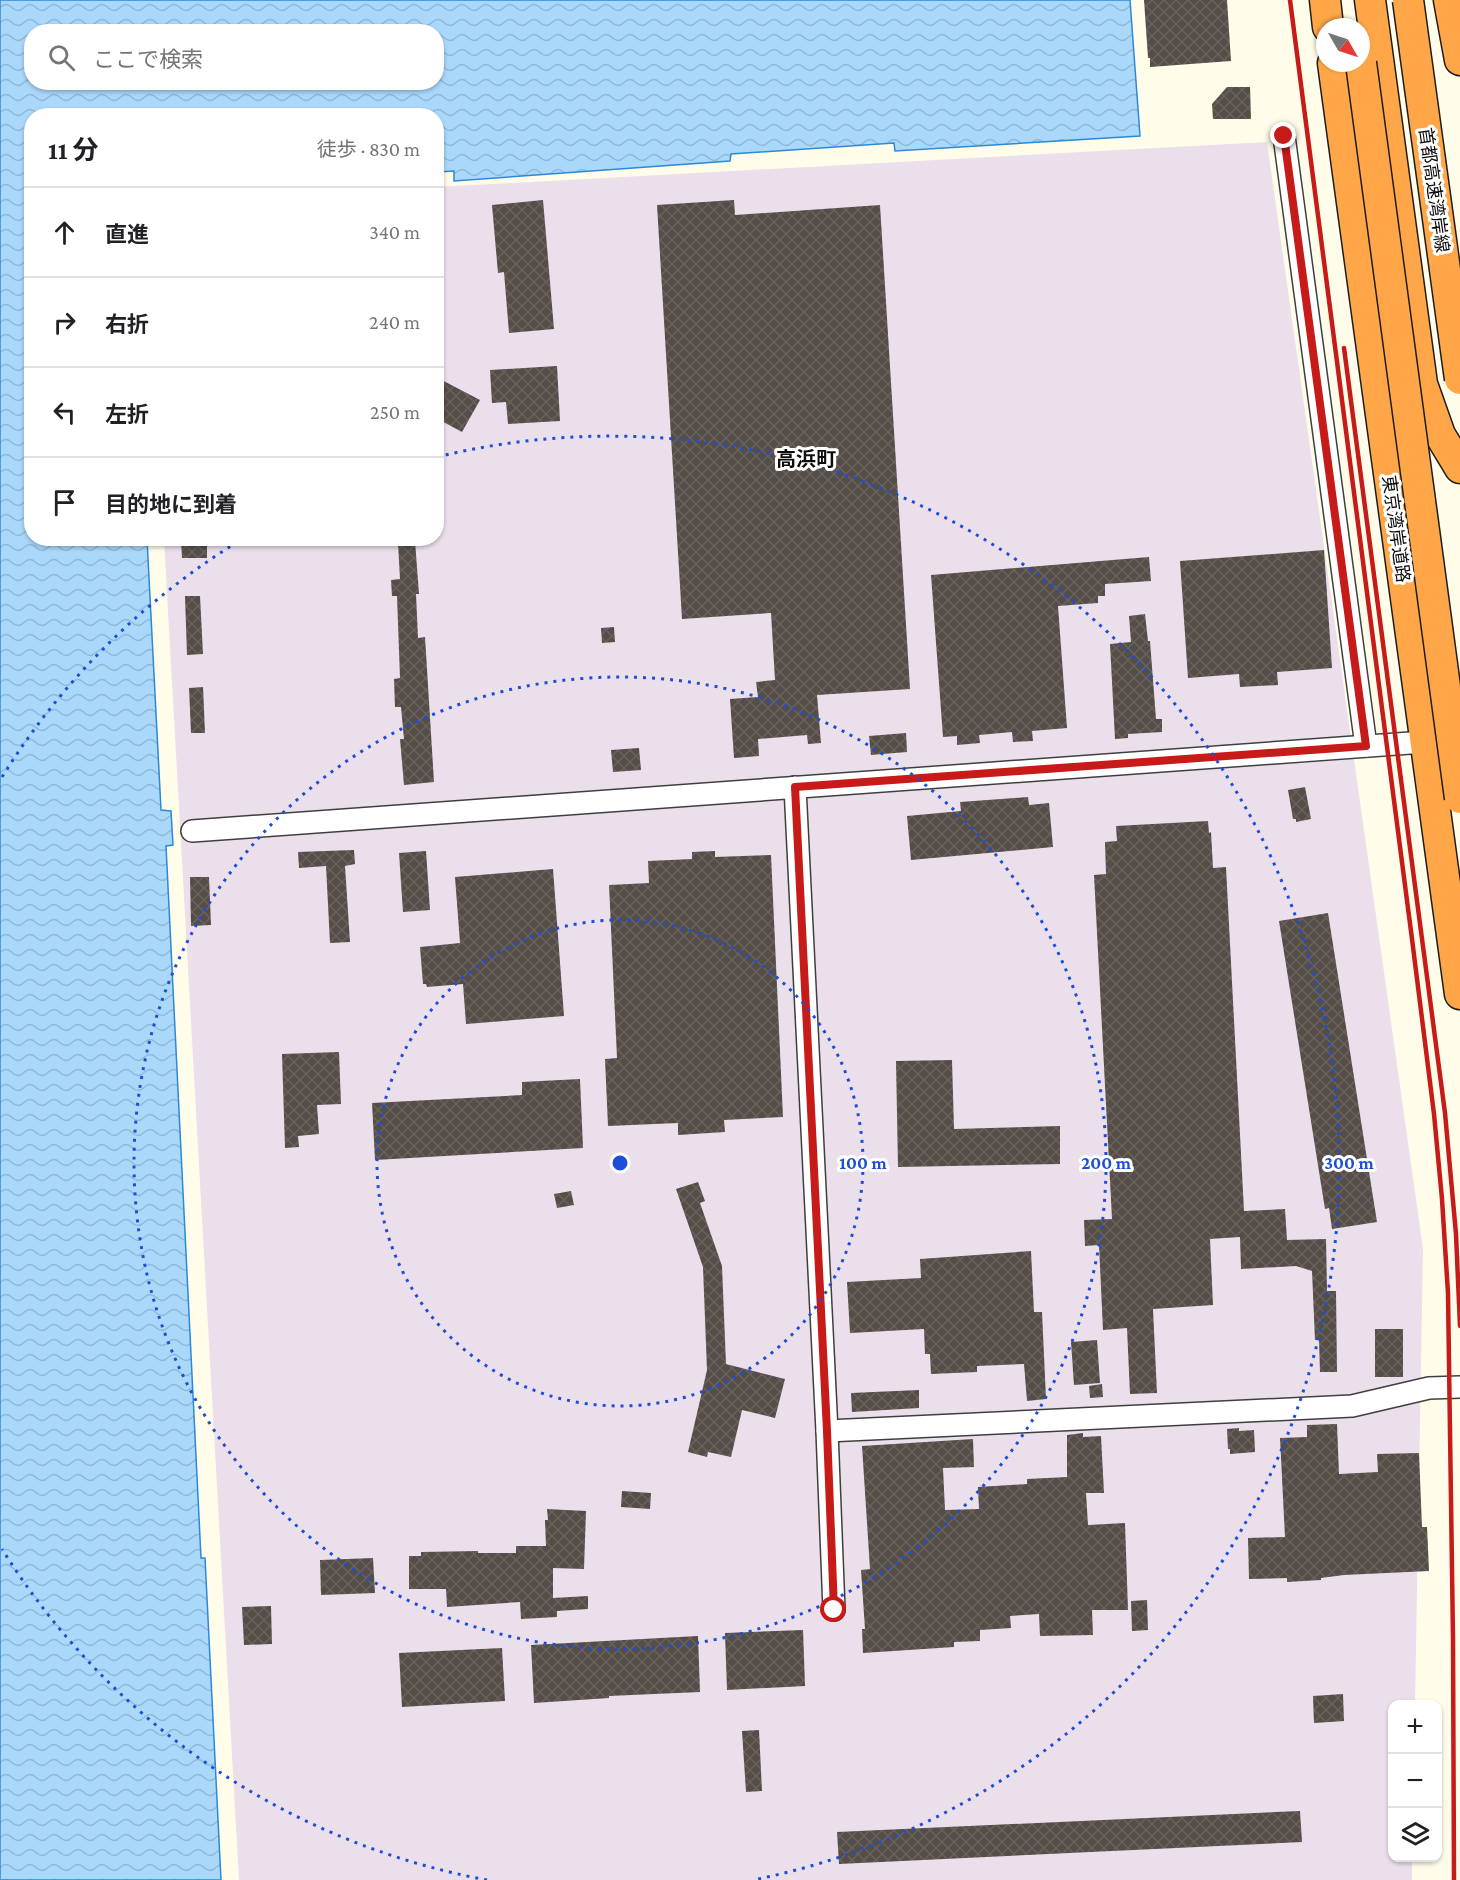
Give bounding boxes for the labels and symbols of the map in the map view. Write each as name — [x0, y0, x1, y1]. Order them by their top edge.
north arrow — [1316, 18, 1370, 72]
route end — [1270, 122, 1296, 148]
street label: 首都高速湾岸線 — [1415, 126, 1453, 254]
district label: 高浜町 — [776, 448, 836, 470]
street label: 東京湾岸道路 — [1379, 474, 1413, 584]
centre of rings — [610, 1153, 630, 1173]
text: 100 m — [839, 1153, 887, 1173]
text: 200 m — [1081, 1153, 1132, 1173]
text: 300 m — [1324, 1153, 1374, 1173]
route start — [820, 1596, 846, 1622]

